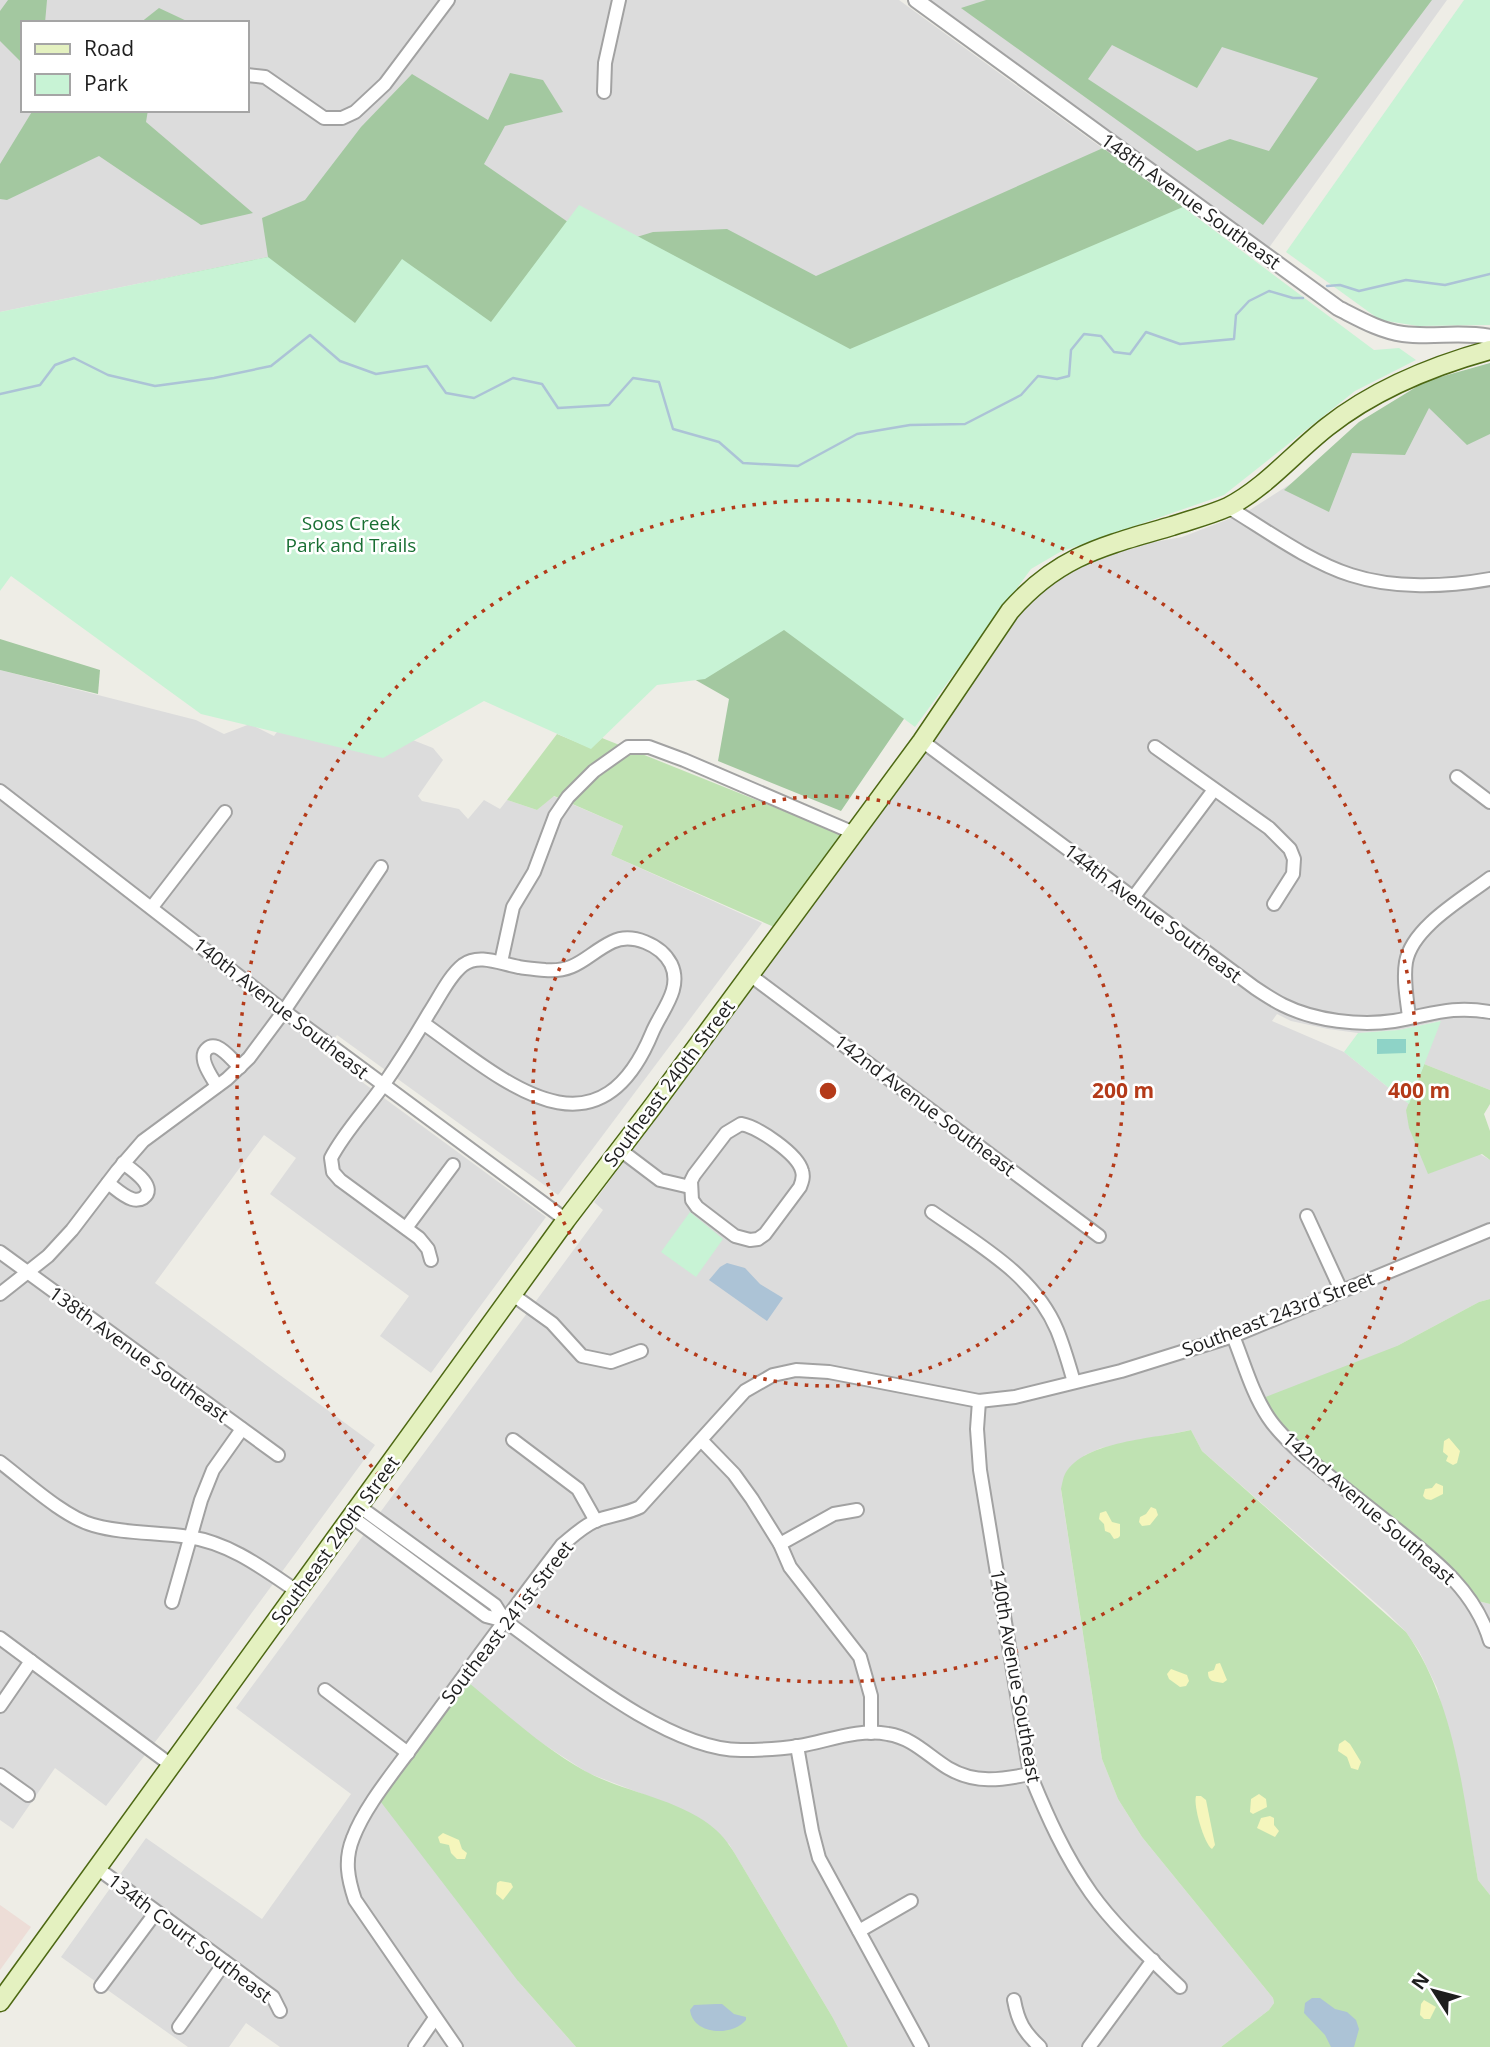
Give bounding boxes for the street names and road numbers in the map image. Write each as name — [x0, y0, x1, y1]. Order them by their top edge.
street label: 148th Avenue Southeast — [1096, 127, 1286, 275]
street label: 144th Avenue Southeast — [1059, 838, 1247, 989]
street label: 140th Avenue Southeast — [188, 931, 374, 1085]
street label: Southeast 240th Street — [598, 994, 741, 1172]
street label: 142nd Avenue Southeast — [829, 1028, 1021, 1182]
street label: Southeast 243rd Street — [1178, 1265, 1378, 1363]
street label: 138th Avenue Southeast — [44, 1280, 234, 1428]
street label: 142nd Avenue Southeast — [1277, 1426, 1461, 1590]
street label: Southeast 240th Street — [265, 1450, 405, 1630]
street label: Southeast 241st Street — [435, 1535, 579, 1709]
street label: 140th Avenue Southeast — [984, 1567, 1048, 1785]
street label: 134th Court Southeast — [103, 1868, 278, 2009]

